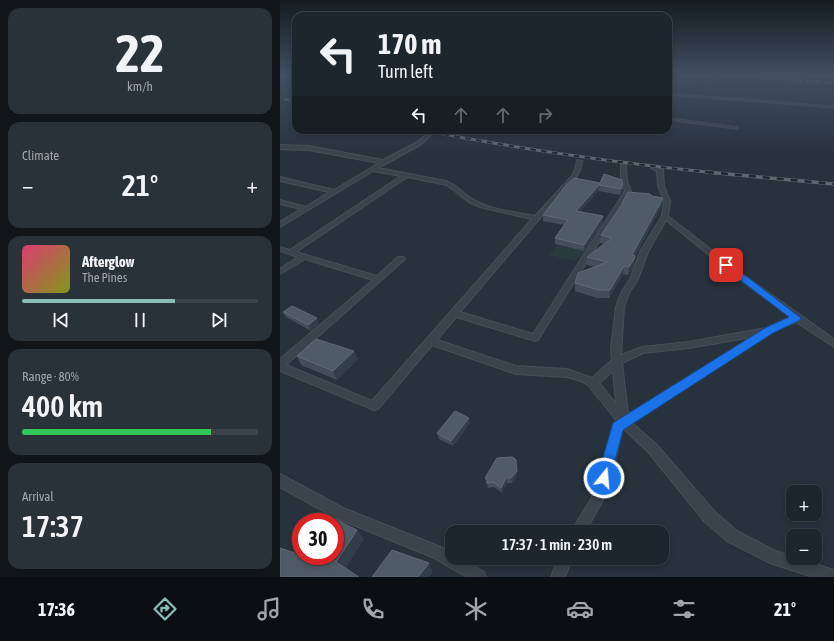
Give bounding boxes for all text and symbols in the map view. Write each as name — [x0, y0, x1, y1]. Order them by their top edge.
text: 22 — [116, 23, 164, 83]
icon: left — [312, 28, 364, 80]
text: 170 m — [378, 28, 441, 60]
text: Turn left — [378, 61, 433, 82]
text: km/h — [127, 79, 153, 94]
icon: left — [408, 104, 430, 126]
icon: ahead — [450, 104, 472, 126]
icon: ahead — [492, 104, 514, 126]
icon: right — [534, 104, 556, 126]
text: Climate — [22, 148, 59, 163]
text: 21° — [122, 168, 158, 202]
text: − — [22, 172, 33, 198]
text: + — [247, 172, 258, 198]
pin — [709, 248, 743, 282]
text: Afterglow — [82, 253, 135, 270]
icon: arrive — [715, 254, 737, 276]
text: The Pines — [82, 270, 127, 285]
icon: previous — [50, 309, 72, 331]
icon: pause — [129, 309, 151, 331]
icon: next — [208, 309, 230, 331]
text: Range · 80% — [22, 369, 79, 384]
text: 400 km — [22, 389, 103, 423]
position arrow — [583, 457, 625, 499]
map controls — [786, 485, 822, 565]
button: + — [786, 485, 822, 521]
text: Arrival — [22, 489, 54, 504]
text: 17:37 — [22, 509, 84, 543]
speed limit sign: 30 — [292, 513, 344, 565]
button: − — [786, 529, 822, 565]
text: 17:37 · 1 min · 230 m — [502, 536, 612, 553]
icon: directions — [151, 595, 179, 623]
icon: music — [255, 595, 283, 623]
icon: phone — [359, 595, 387, 623]
icon: climate — [462, 595, 490, 623]
icon: car — [566, 595, 594, 623]
icon: filters — [670, 595, 698, 623]
text: 17:36 — [38, 599, 75, 620]
text: 21° — [774, 599, 796, 620]

